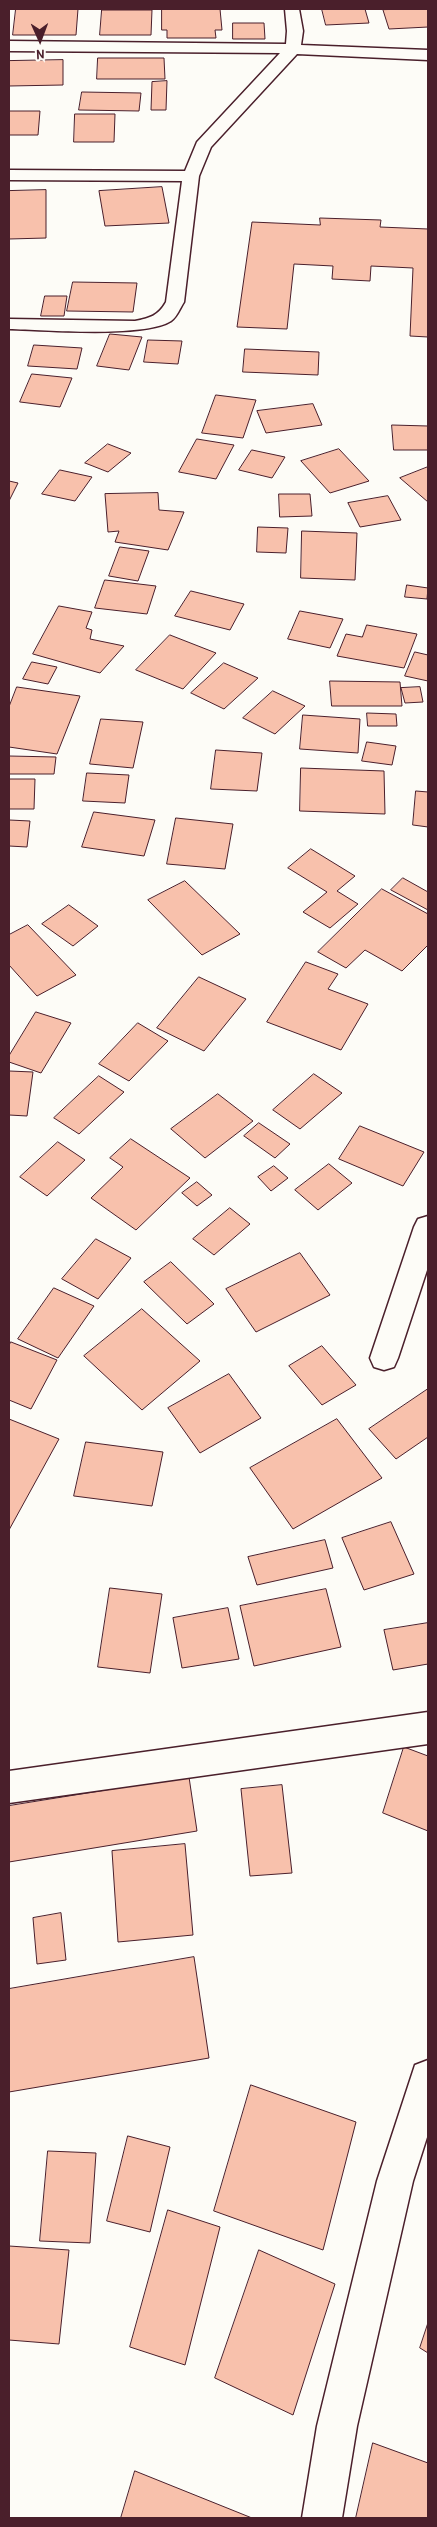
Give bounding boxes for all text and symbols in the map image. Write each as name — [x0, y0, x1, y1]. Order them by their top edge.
north arrow — [15, 15, 65, 65]
text: N — [36, 46, 45, 65]

